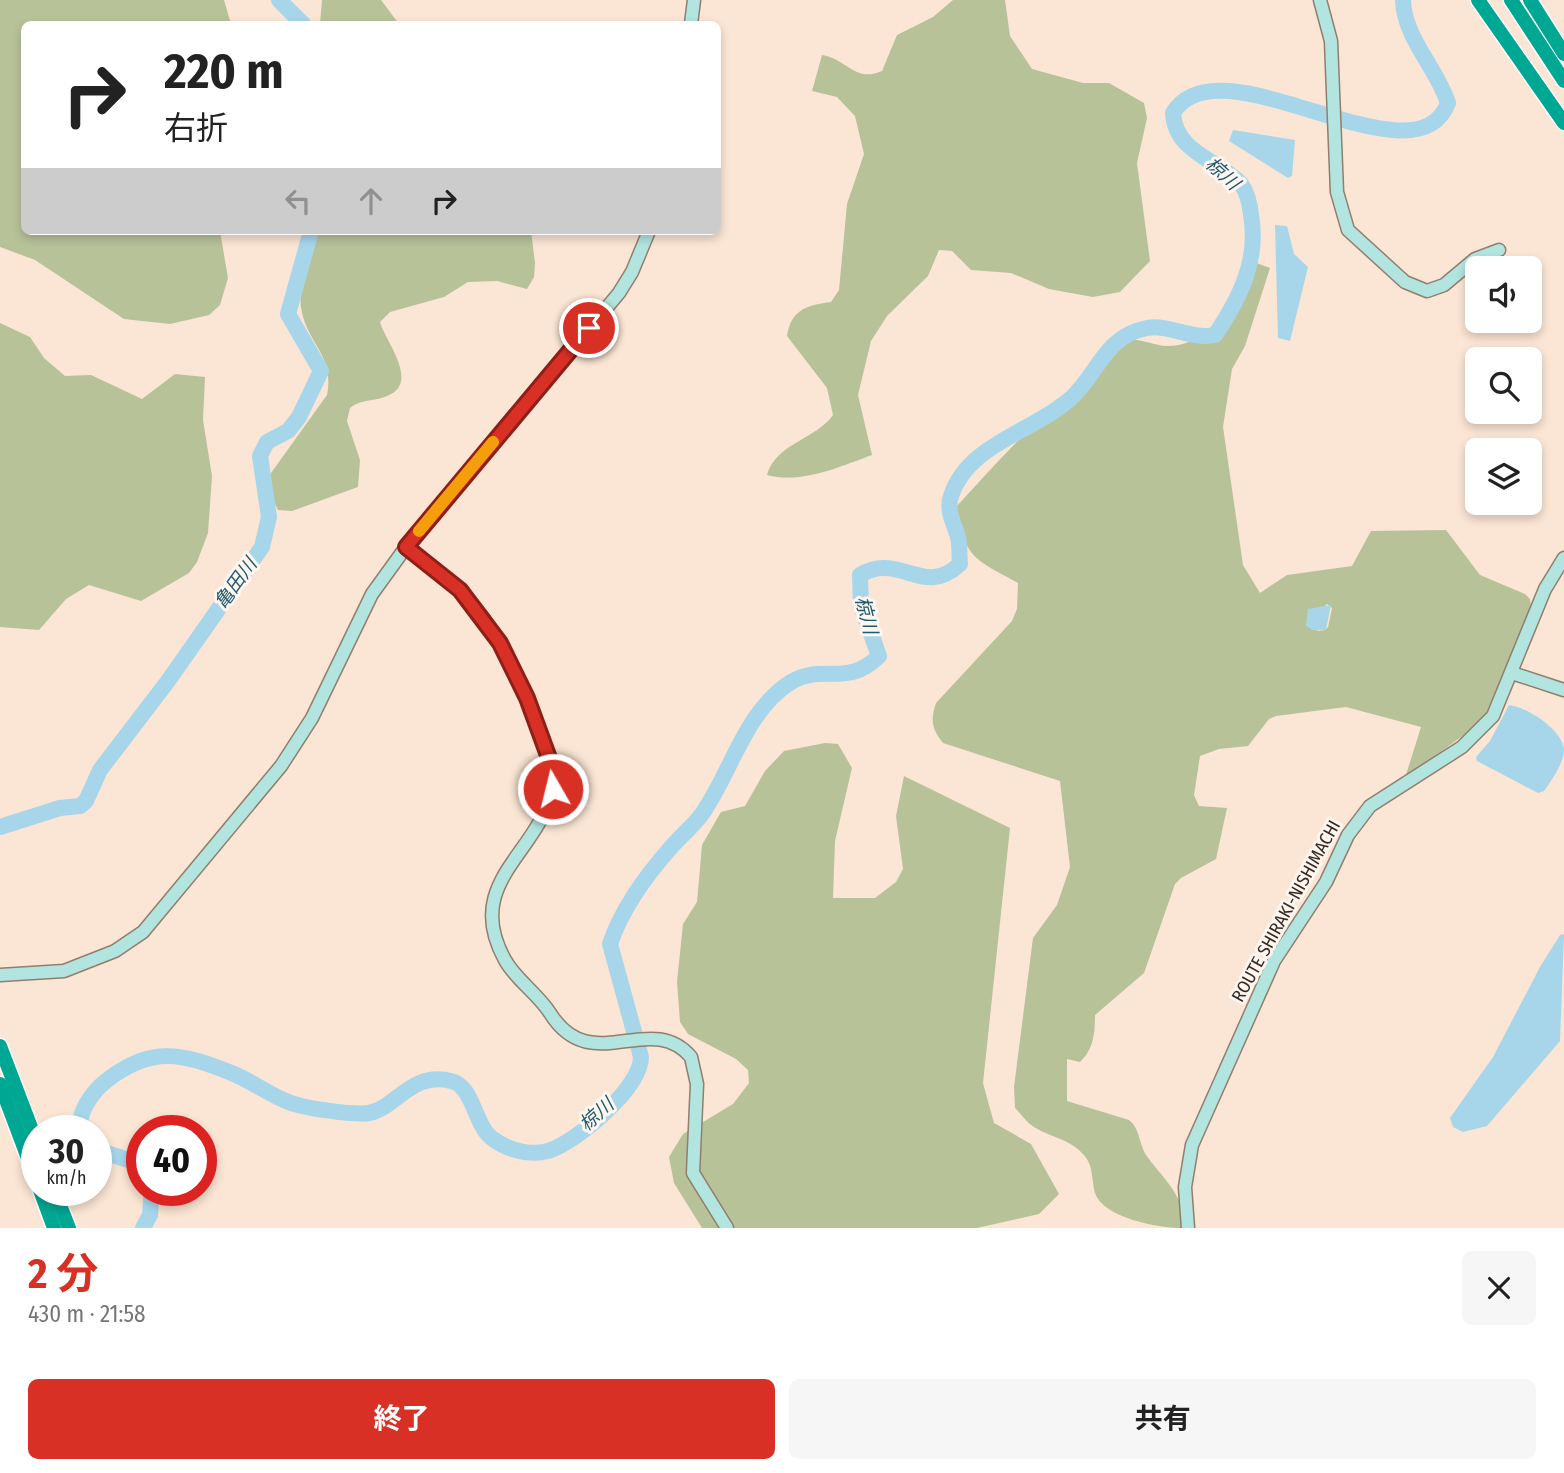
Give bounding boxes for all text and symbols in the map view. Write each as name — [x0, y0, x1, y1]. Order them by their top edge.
text: 220 m — [164, 42, 284, 101]
icon: right — [49, 49, 140, 140]
text: 右折 — [164, 109, 228, 147]
water label: 椋川 — [1201, 152, 1246, 196]
icon: left — [279, 182, 317, 220]
icon: ahead — [352, 182, 390, 220]
icon: right — [425, 182, 463, 220]
map controls — [1465, 256, 1542, 515]
button: sound — [1465, 256, 1542, 333]
pin — [559, 298, 619, 358]
icon: arrive — [570, 309, 608, 347]
button: search — [1465, 347, 1542, 424]
button: layers — [1465, 438, 1542, 515]
water label: 亀田川 — [209, 552, 263, 613]
water label: 椋川 — [851, 594, 883, 638]
position arrow — [516, 752, 590, 826]
street label: ROUTE SHIRAKI-NISHIMACHI — [1227, 816, 1345, 1006]
water label: 椋川 — [575, 1092, 620, 1136]
speed limit sign: 40 — [126, 1115, 217, 1206]
text: 30 — [49, 1130, 84, 1172]
text: km/h — [46, 1167, 87, 1189]
text: 2 分 — [28, 1249, 98, 1299]
button: close — [1462, 1251, 1536, 1325]
text: 430 m · 21:58 — [28, 1300, 146, 1328]
button: 終了 — [28, 1379, 775, 1459]
button: 共有 — [789, 1379, 1536, 1459]

